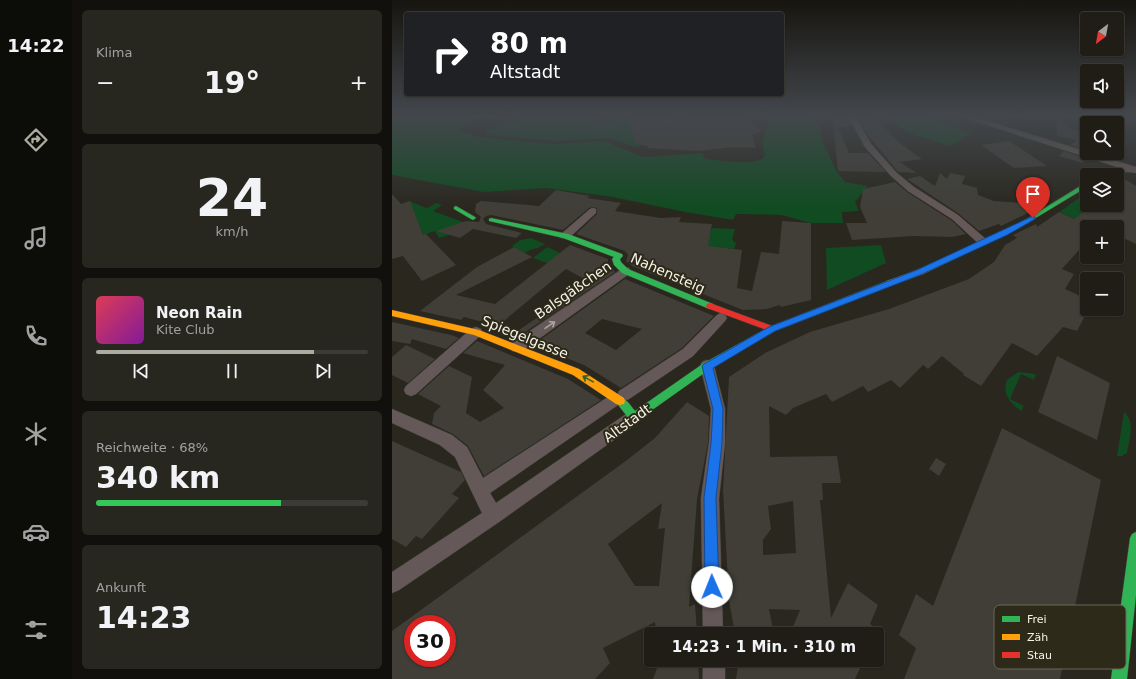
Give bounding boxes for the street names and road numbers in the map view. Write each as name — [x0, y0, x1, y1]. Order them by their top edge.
street label: Nahensteig — [628, 250, 708, 296]
street label: Balsgäßchen — [532, 258, 614, 322]
street label: Spiegelgasse — [479, 312, 571, 362]
street label: Altstadt — [600, 400, 654, 446]

